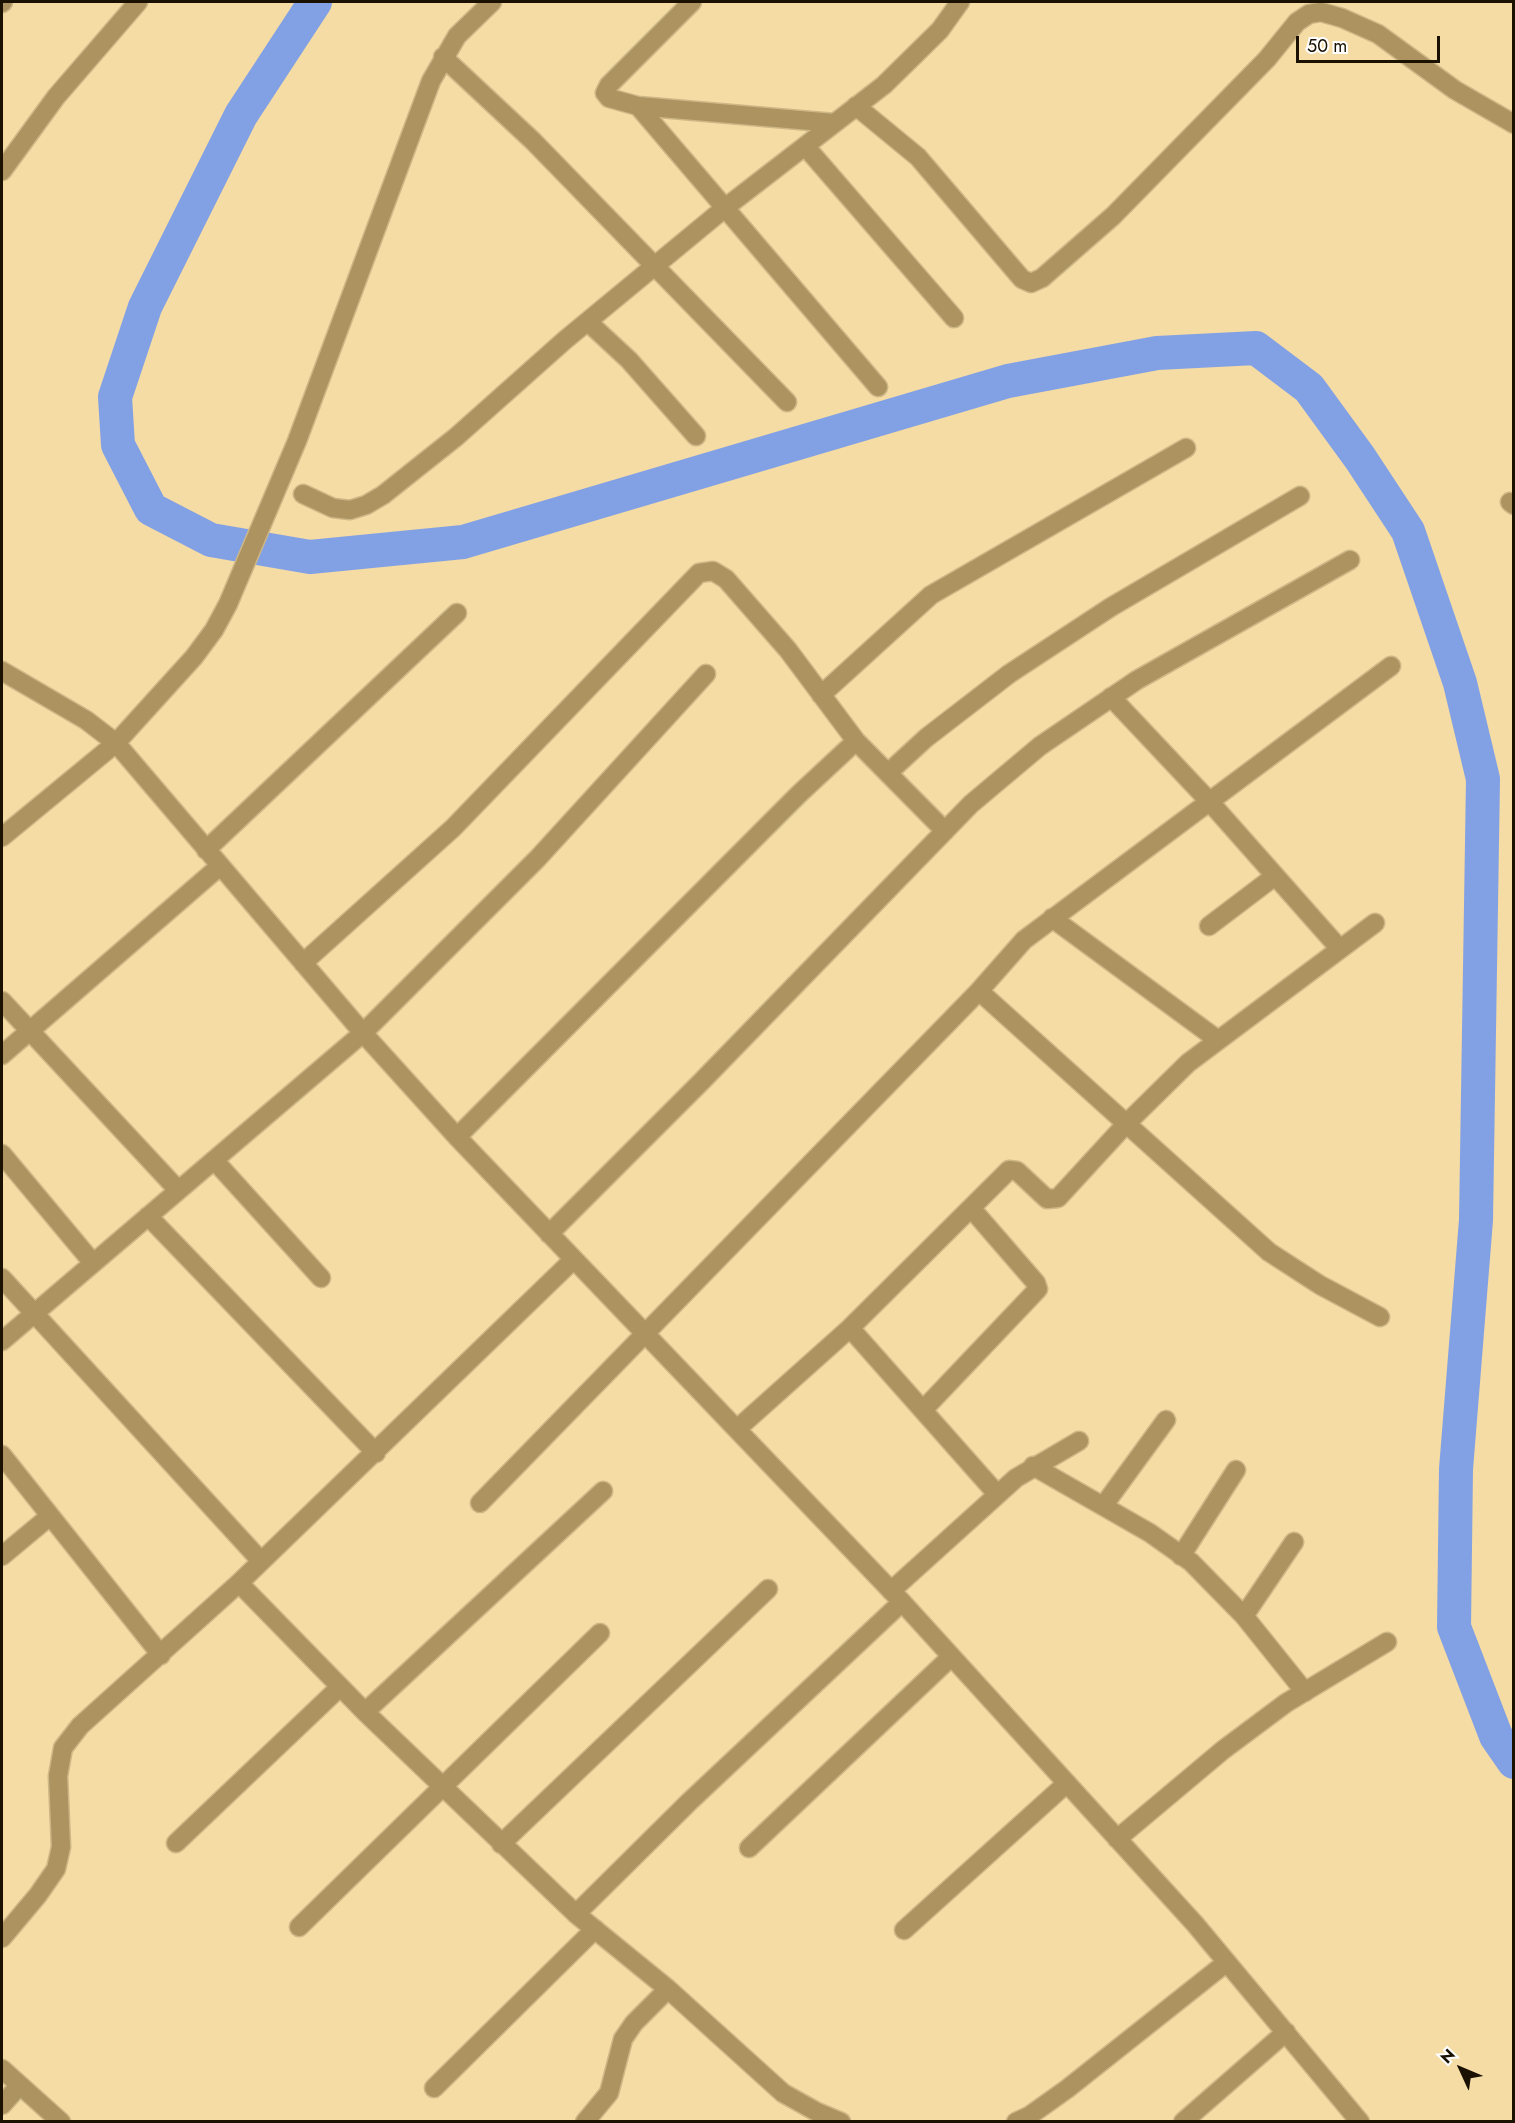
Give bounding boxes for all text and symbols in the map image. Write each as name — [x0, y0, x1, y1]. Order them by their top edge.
scale bar — [1299, 24, 1443, 62]
text: 50 m — [1307, 33, 1347, 59]
north arrow — [1431, 2039, 1491, 2099]
text: N — [1435, 2044, 1460, 2069]

